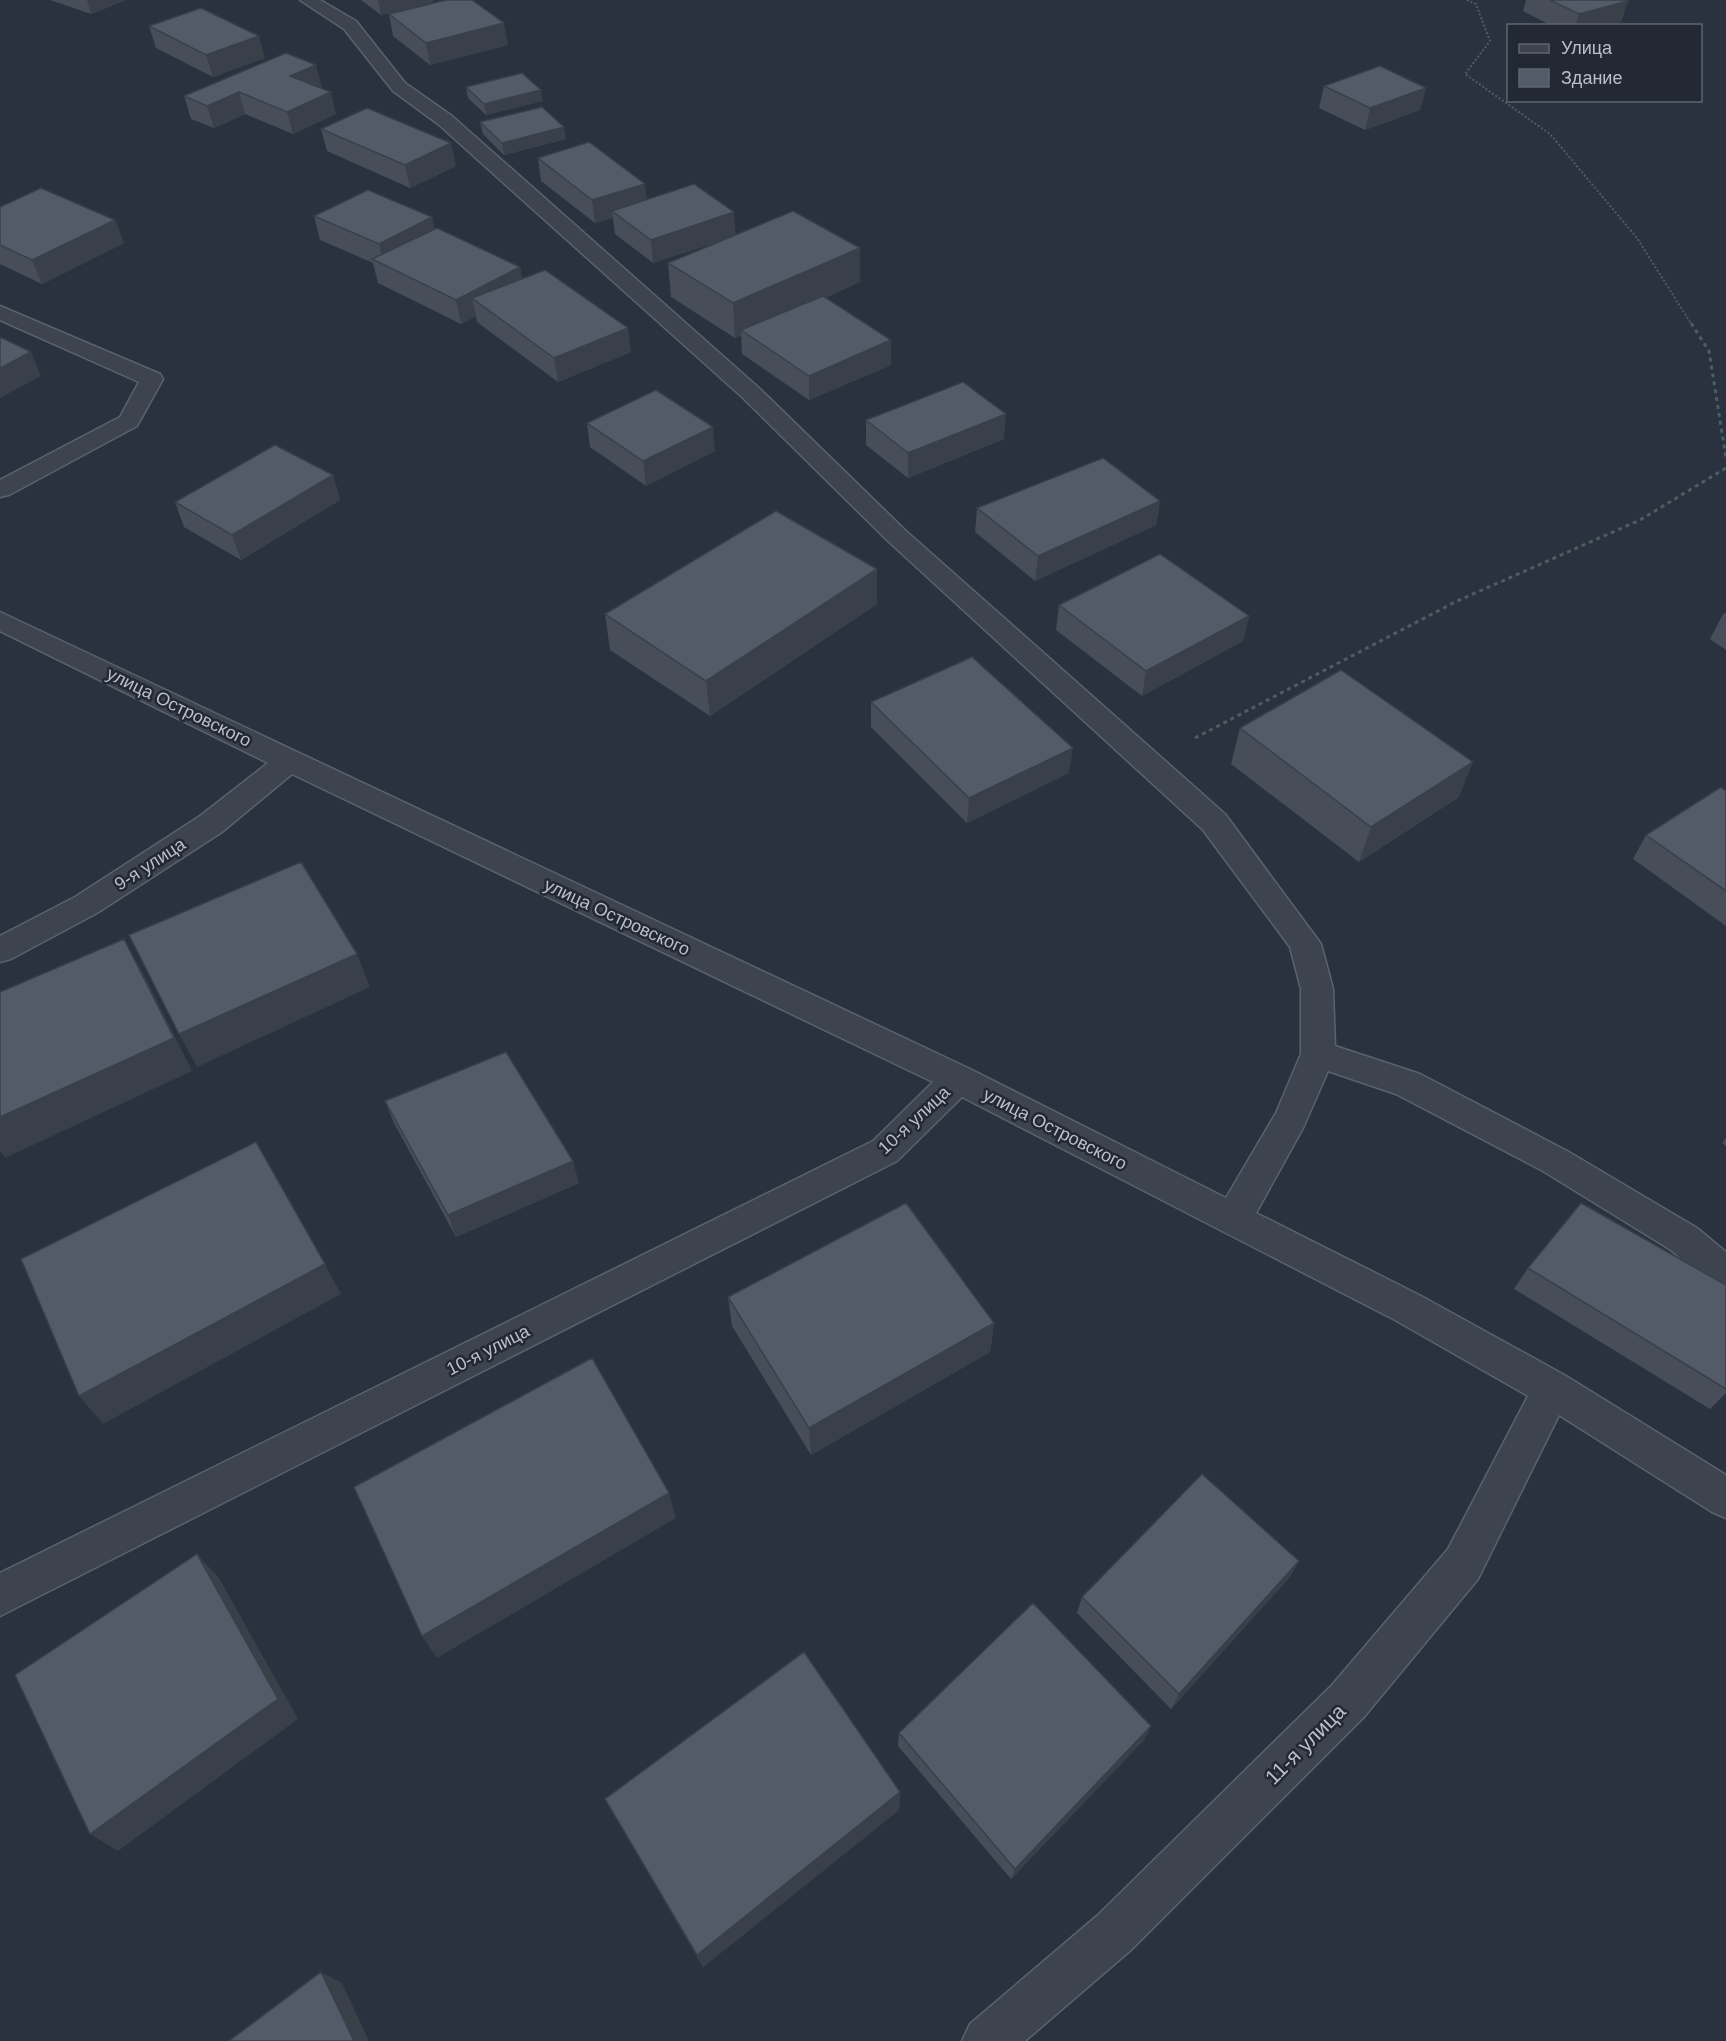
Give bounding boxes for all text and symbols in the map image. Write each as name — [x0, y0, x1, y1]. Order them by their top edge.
legend — [1507, 24, 1702, 102]
text: Улица — [1561, 38, 1613, 58]
text: Здание — [1561, 68, 1622, 88]
street label: улица Островского — [103, 663, 255, 751]
street label: 9-я улица — [111, 833, 190, 894]
street label: улица Островского — [541, 874, 693, 960]
street label: 10-я улица — [874, 1081, 955, 1158]
street label: улица Островского — [980, 1084, 1130, 1174]
street label: 10-я улица — [443, 1320, 534, 1379]
street label: 11-я улица — [1260, 1699, 1350, 1789]

